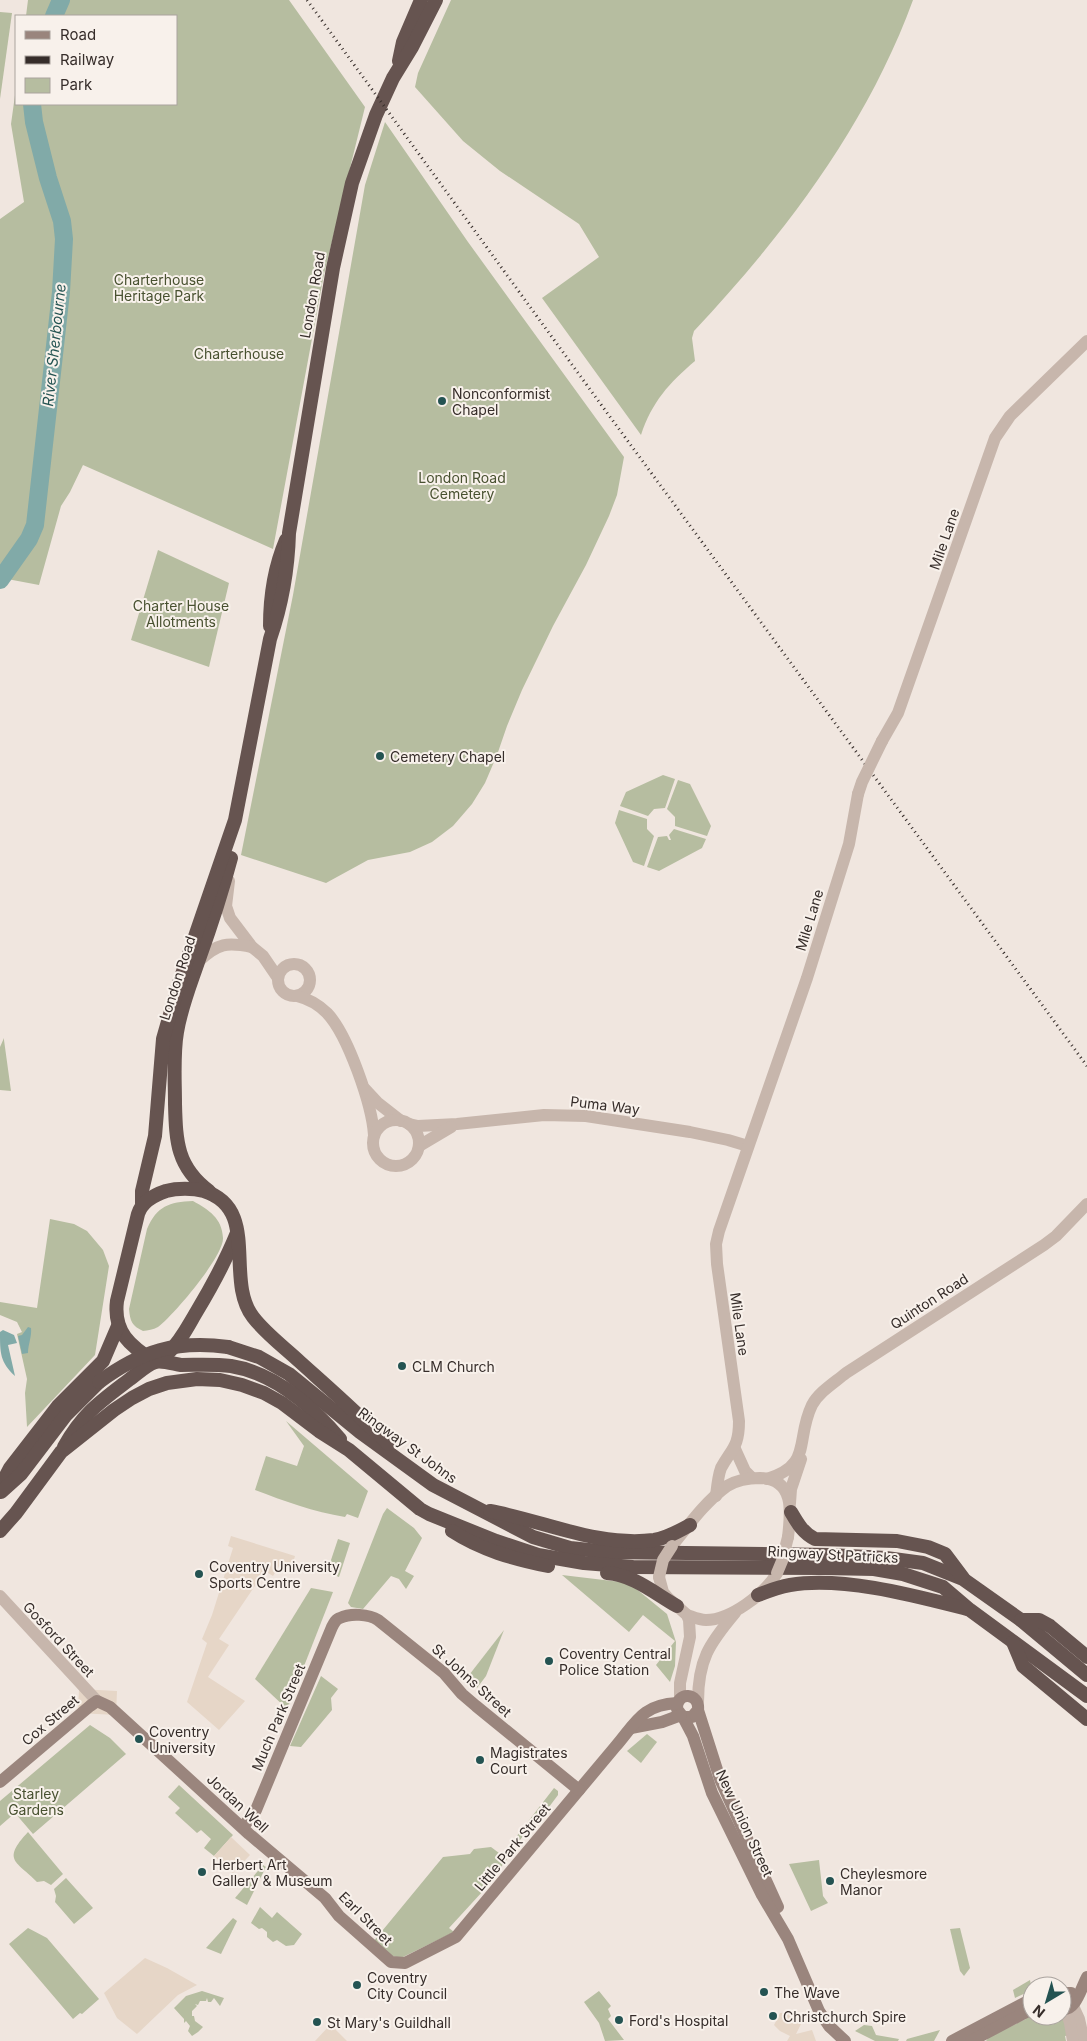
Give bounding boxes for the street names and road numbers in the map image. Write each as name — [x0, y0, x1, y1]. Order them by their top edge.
street label: London Road — [296, 250, 328, 340]
street label: Mile Lane — [926, 506, 962, 572]
street label: Mile Lane — [792, 887, 826, 953]
street label: London Road — [155, 934, 199, 1022]
street label: Puma Way — [569, 1092, 641, 1118]
street label: Quinton Road — [887, 1270, 971, 1332]
street label: Mile Lane — [727, 1291, 753, 1357]
street label: Ringway St Johns — [355, 1403, 461, 1487]
street label: Ringway St Patricks — [767, 1542, 899, 1566]
street label: Gosford Street — [20, 1598, 98, 1680]
street label: St Johns Street — [429, 1640, 516, 1720]
street label: Much Park Street — [248, 1661, 308, 1773]
street label: Cox Street — [18, 1691, 82, 1749]
street label: New Union Street — [713, 1767, 777, 1880]
street label: Jordan Well — [204, 1770, 272, 1836]
street label: Little Park Street — [470, 1799, 554, 1894]
street label: Earl Street — [336, 1888, 397, 1949]

